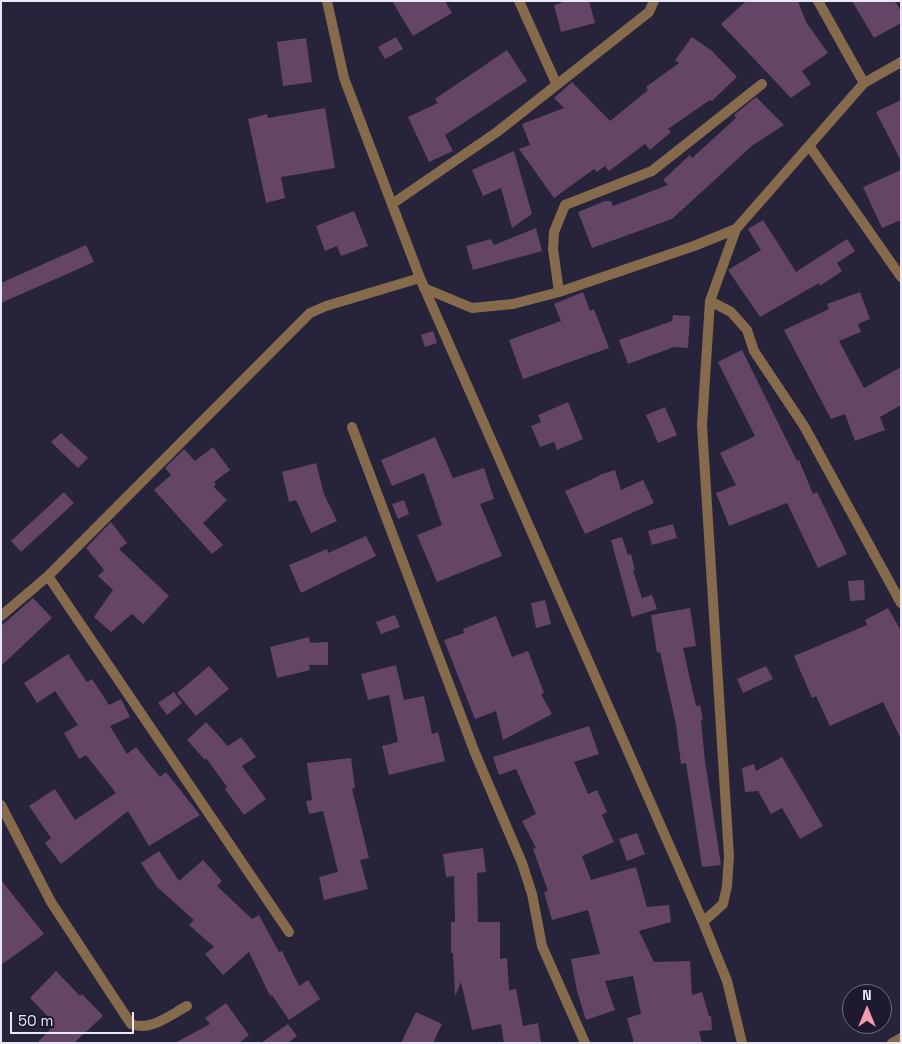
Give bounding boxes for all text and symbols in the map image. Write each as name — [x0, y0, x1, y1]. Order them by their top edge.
north arrow — [842, 984, 892, 1034]
text: N — [862, 986, 872, 1004]
scale bar — [12, 1002, 136, 1034]
text: 50 m — [18, 1011, 53, 1030]

